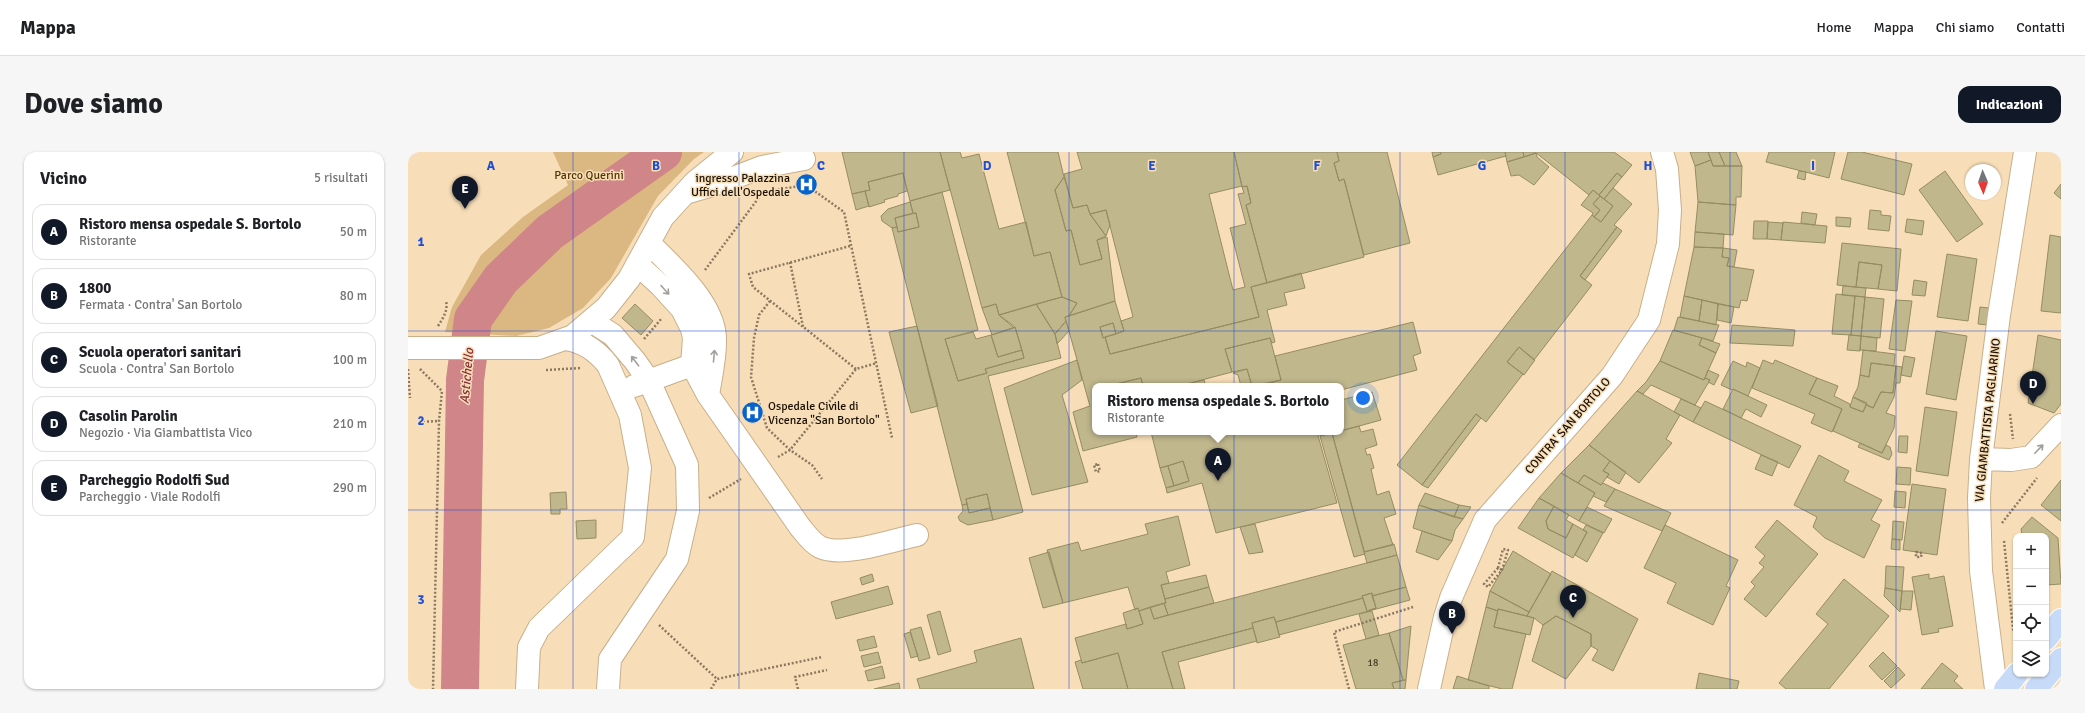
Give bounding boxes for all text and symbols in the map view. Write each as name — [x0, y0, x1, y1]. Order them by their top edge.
text: Mappa — [20, 16, 76, 40]
text: Home — [1817, 19, 1851, 36]
text: Mappa — [1873, 19, 1914, 36]
text: Chi siamo — [1936, 19, 1994, 36]
text: Contatti — [2016, 19, 2065, 36]
button: Indicazioni — [1958, 86, 2061, 123]
text: Dove siamo — [24, 87, 163, 121]
text: A — [487, 158, 496, 174]
text: B — [652, 158, 660, 174]
text: C — [817, 158, 825, 174]
text: D — [983, 158, 992, 174]
text: E — [1148, 158, 1156, 174]
text: F — [1314, 158, 1321, 174]
text: G — [1478, 158, 1486, 174]
text: H — [1644, 158, 1652, 174]
text: I — [1811, 158, 1815, 174]
north arrow — [1965, 164, 2001, 200]
text: Vicino — [40, 168, 87, 189]
park label: Parco Querini — [554, 168, 624, 183]
text: 5 risultati — [314, 170, 368, 186]
place label: ingresso Palazzina Uffici dell'Ospedale — [691, 171, 790, 200]
hospital icon: ingresso Palazzina Uffici dell'Ospedale — [793, 172, 819, 198]
pin: E — [452, 176, 478, 209]
text: Ristoro mensa ospedale S. Bortolo — [79, 215, 301, 233]
text: A — [50, 224, 58, 240]
text: 50 m — [340, 224, 367, 240]
text: Ristorante — [79, 233, 137, 249]
text: 1 — [417, 234, 425, 250]
text: 1800 — [79, 279, 111, 297]
one-way arrow — [661, 285, 670, 295]
text: B — [50, 288, 58, 304]
text: 80 m — [340, 288, 367, 304]
text: Fermata · Contra' San Bortolo — [79, 297, 242, 313]
street label: VIA GIAMBATTISTA PAGLIARINO — [1972, 337, 2004, 503]
text: Scuola operatori sanitari — [79, 343, 241, 361]
water label: Astichello — [457, 346, 478, 404]
one-way arrow — [711, 350, 718, 363]
text: C — [50, 352, 58, 368]
text: 100 m — [333, 352, 367, 368]
one-way arrow — [631, 356, 639, 367]
text: Scuola · Contra' San Bortolo — [79, 361, 234, 377]
pin: D — [2020, 371, 2046, 404]
street label: CONTRA' SAN BORTOLO — [1522, 375, 1614, 477]
popup — [1092, 383, 1344, 435]
your location — [1353, 388, 1373, 408]
text: Ristoro mensa ospedale S. Bortolo — [1107, 392, 1329, 410]
place label: Ospedale Civile di Vicenza "San Bortolo" — [768, 399, 880, 428]
hospital icon: Ospedale Civile di Vicenza "San Bortolo" — [739, 400, 765, 426]
text: Casolin Parolin — [79, 407, 178, 425]
text: Ristorante — [1107, 410, 1164, 426]
text: 2 — [417, 413, 425, 429]
text: D — [50, 416, 58, 432]
text: 210 m — [333, 416, 367, 432]
text: Negozio · Via Giambattista Vico — [79, 425, 252, 441]
one-way arrow — [2034, 444, 2043, 454]
pin: A — [1205, 448, 1231, 481]
text: Parcheggio Rodolfi Sud — [79, 471, 230, 489]
text: E — [50, 480, 58, 496]
text: 290 m — [333, 480, 367, 496]
text: Parcheggio · Viale Rodolfi — [79, 489, 221, 505]
map controls — [2013, 533, 2049, 677]
button: + — [2013, 533, 2049, 569]
button: − — [2013, 569, 2049, 605]
pin: C — [1560, 585, 1586, 618]
text: 3 — [417, 592, 425, 608]
pin: B — [1439, 601, 1465, 634]
button: locate — [2013, 605, 2049, 641]
button: layers — [2013, 641, 2049, 677]
house number: 18 — [1368, 657, 1378, 669]

